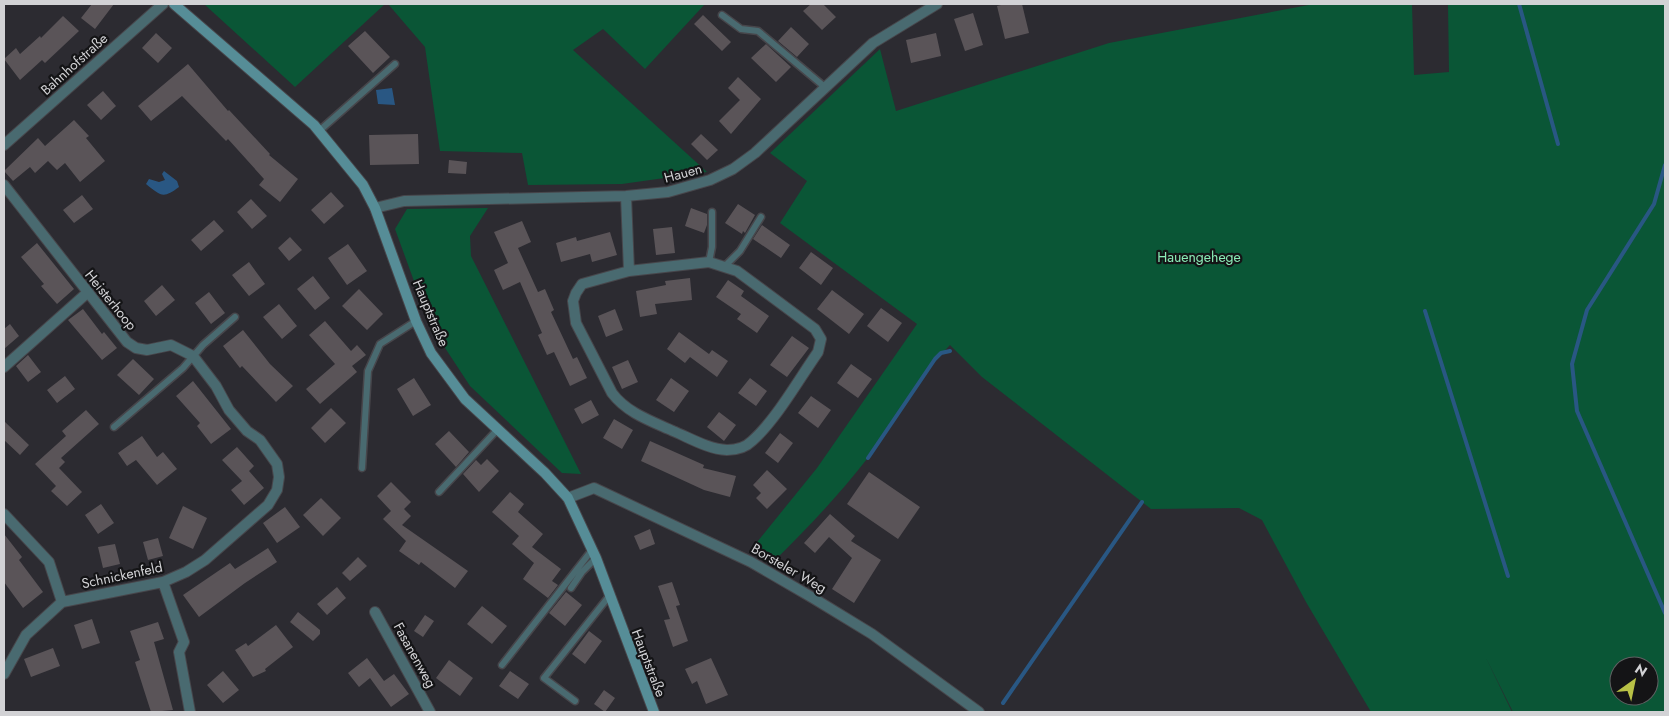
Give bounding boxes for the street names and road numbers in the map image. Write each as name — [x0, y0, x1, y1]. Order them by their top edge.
street label: Bahnhofstraße — [36, 28, 112, 100]
street label: Hauen — [662, 158, 704, 188]
street label: Heisterhoop — [80, 266, 142, 334]
street label: Hauptstraße — [408, 276, 454, 350]
street label: Borsteler Weg — [748, 538, 830, 598]
street label: Schnickenfeld — [80, 557, 164, 593]
street label: Fasanenweg — [389, 619, 441, 691]
street label: Hauptstraße — [627, 626, 671, 700]

